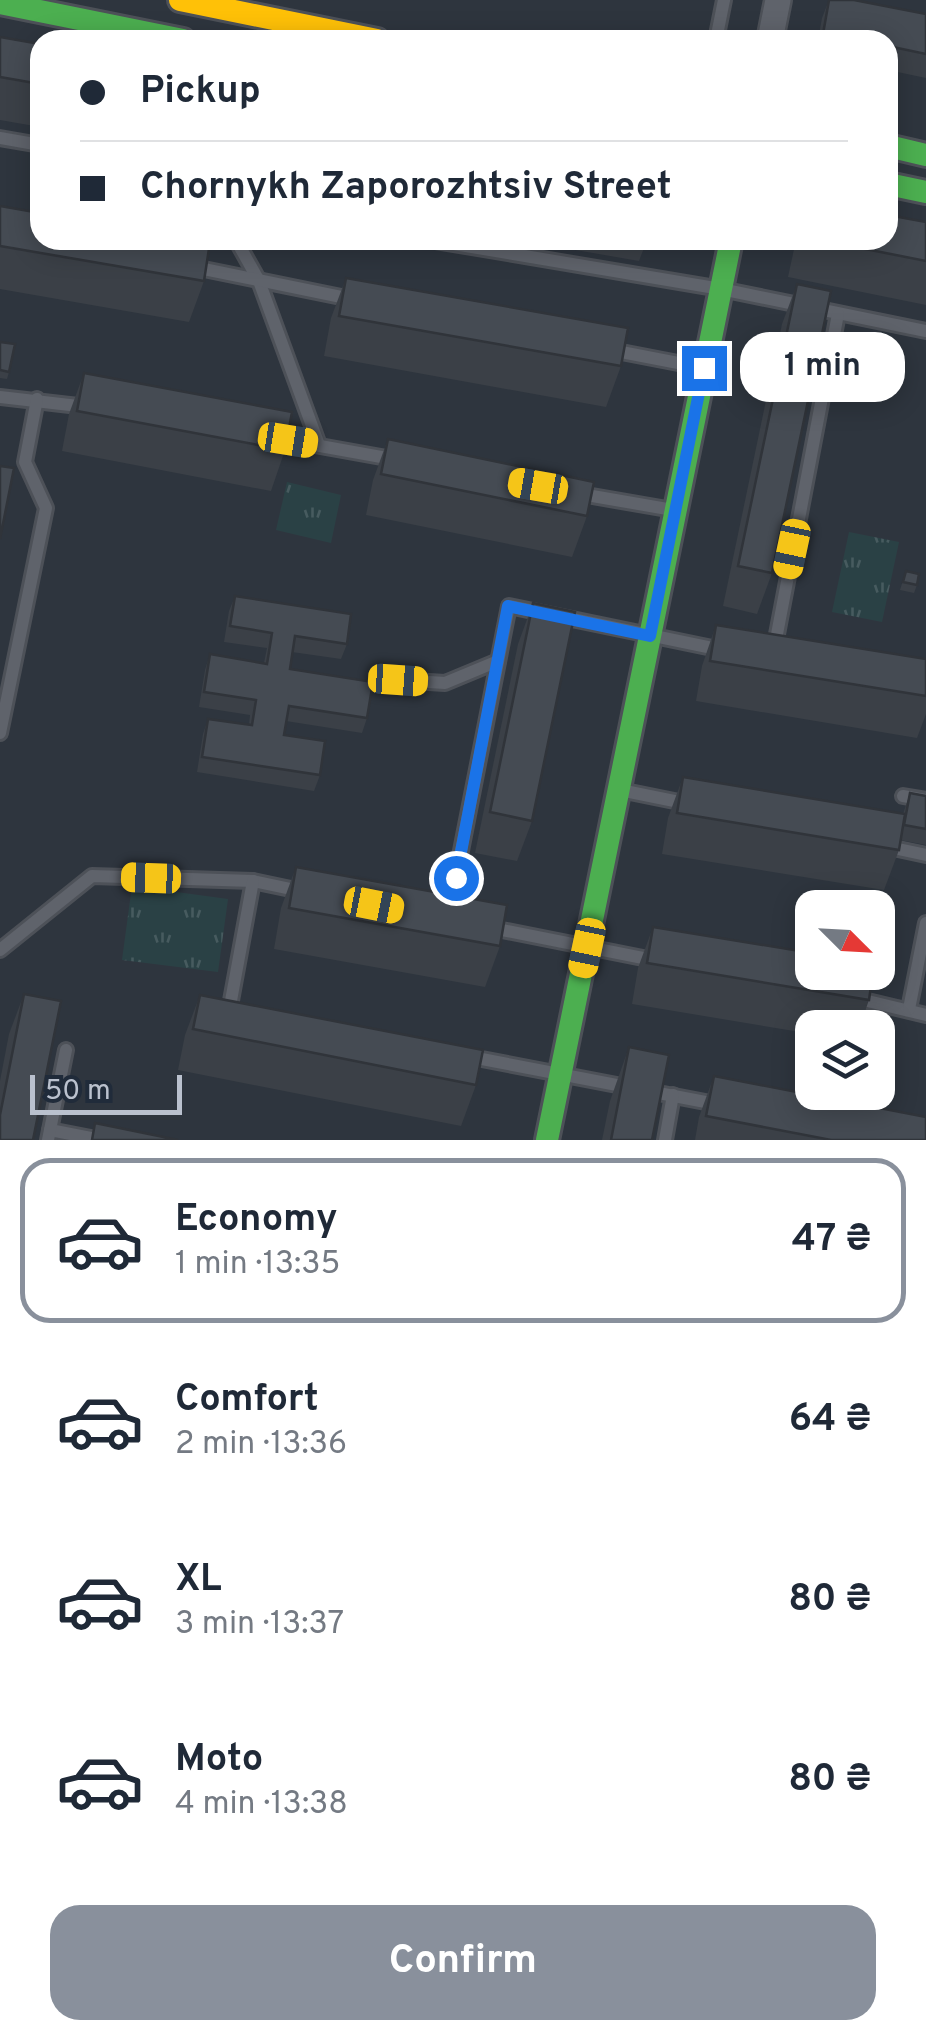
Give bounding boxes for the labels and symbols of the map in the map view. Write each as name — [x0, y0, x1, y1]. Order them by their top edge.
callout: 1 min — [739, 333, 904, 403]
route end — [682, 346, 727, 391]
car — [256, 420, 320, 460]
car — [506, 466, 570, 506]
car — [771, 517, 813, 581]
car — [367, 663, 429, 697]
route start — [434, 856, 479, 901]
car — [120, 862, 182, 894]
car — [342, 885, 406, 925]
north arrow — [795, 890, 895, 990]
car — [566, 916, 608, 980]
scale bar — [30, 1070, 182, 1114]

